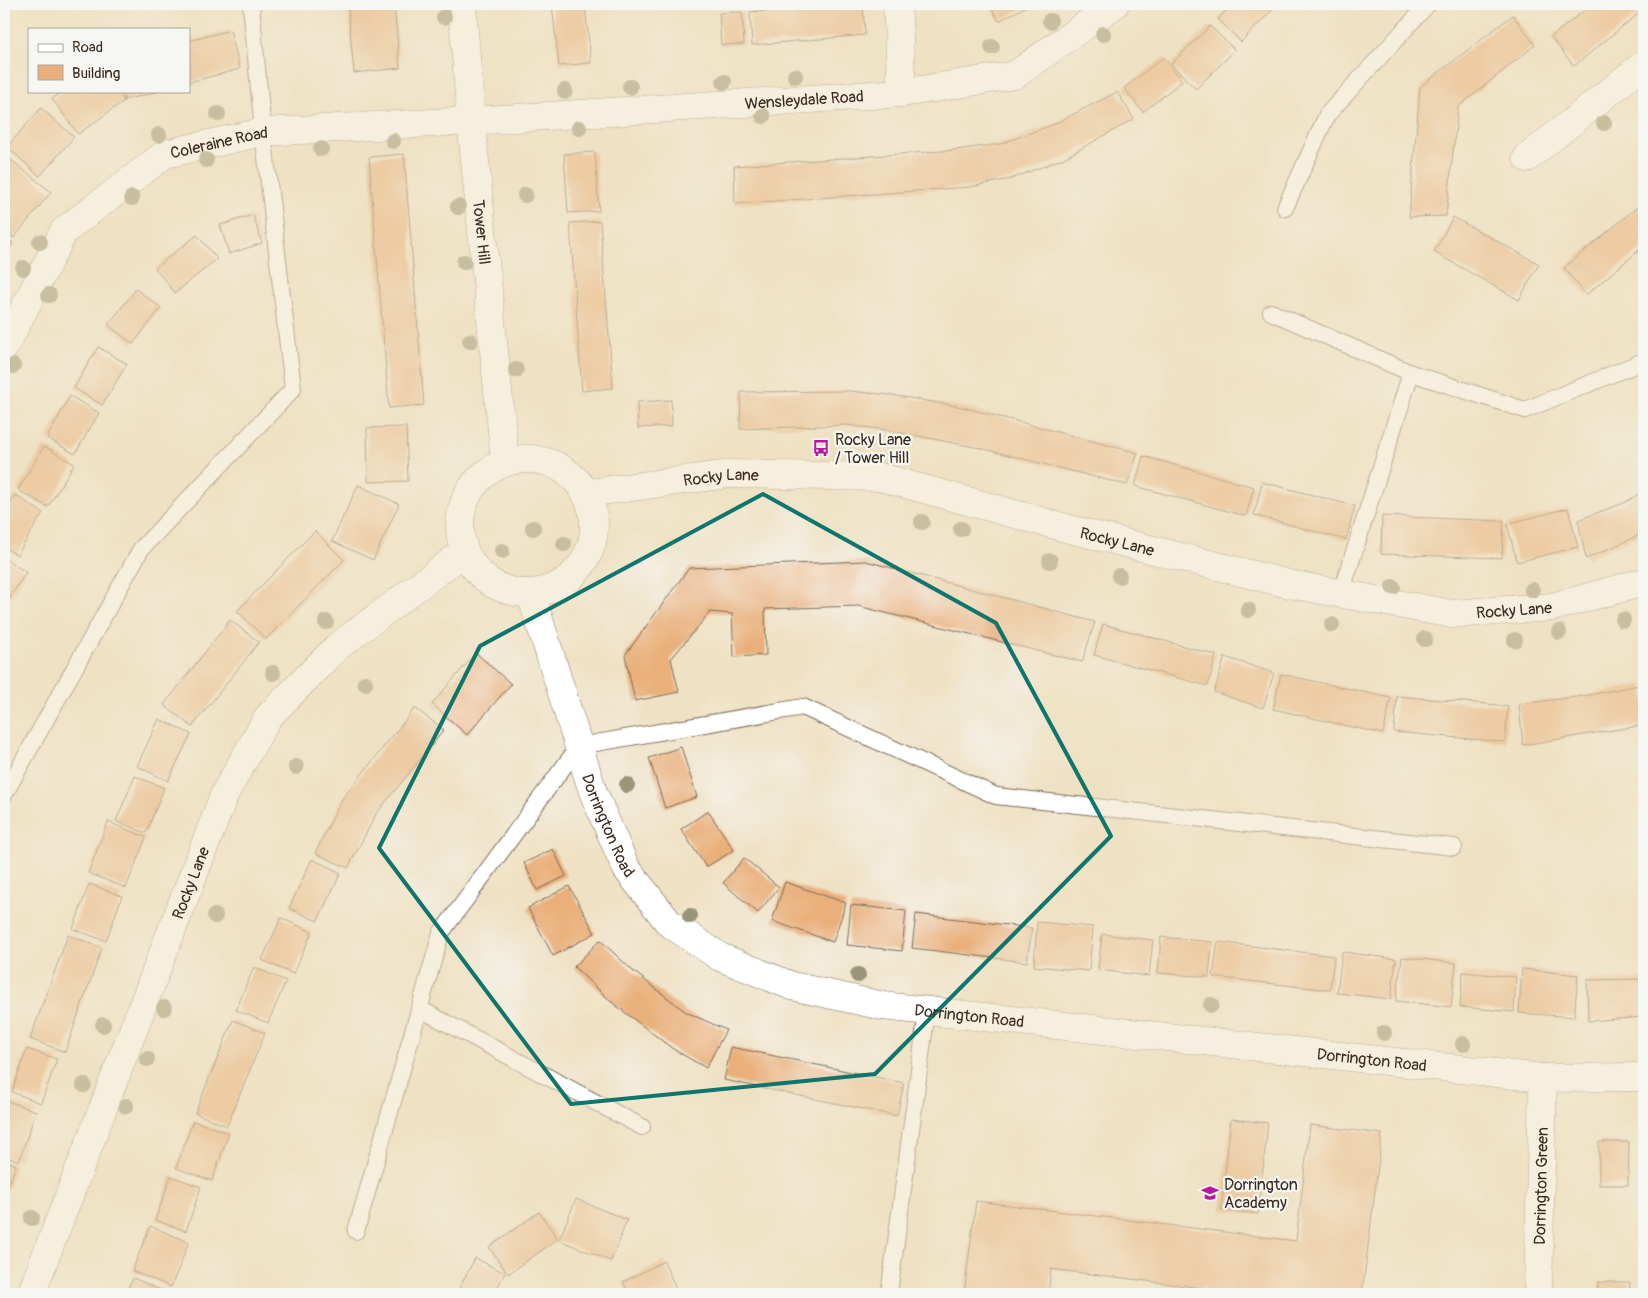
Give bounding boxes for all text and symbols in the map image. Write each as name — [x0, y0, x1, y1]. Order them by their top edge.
legend — [28, 28, 190, 92]
text: Road — [72, 38, 103, 57]
text: Building — [72, 64, 120, 83]
street label: Wensleydale Road — [744, 87, 864, 114]
street label: Coleraine Road — [169, 123, 268, 163]
street label: Tower Hill — [468, 199, 494, 266]
place label: Rocky Lane / Tower Hill — [835, 430, 911, 468]
bus stop icon: Rocky Lane / Tower Hill — [811, 438, 831, 458]
street label: Rocky Lane — [682, 465, 759, 491]
street label: Rocky Lane — [1078, 523, 1156, 561]
street label: Rocky Lane — [1475, 598, 1553, 623]
street label: Dorrington Road — [577, 771, 639, 882]
street label: Rocky Lane — [168, 844, 214, 922]
street label: Dorrington Road — [913, 1000, 1025, 1032]
street label: Dorrington Road — [1316, 1044, 1428, 1076]
street label: Dorrington Green — [1530, 1127, 1553, 1245]
place label: Dorrington Academy — [1224, 1175, 1298, 1213]
school or university icon: Dorrington Academy — [1200, 1183, 1220, 1203]

